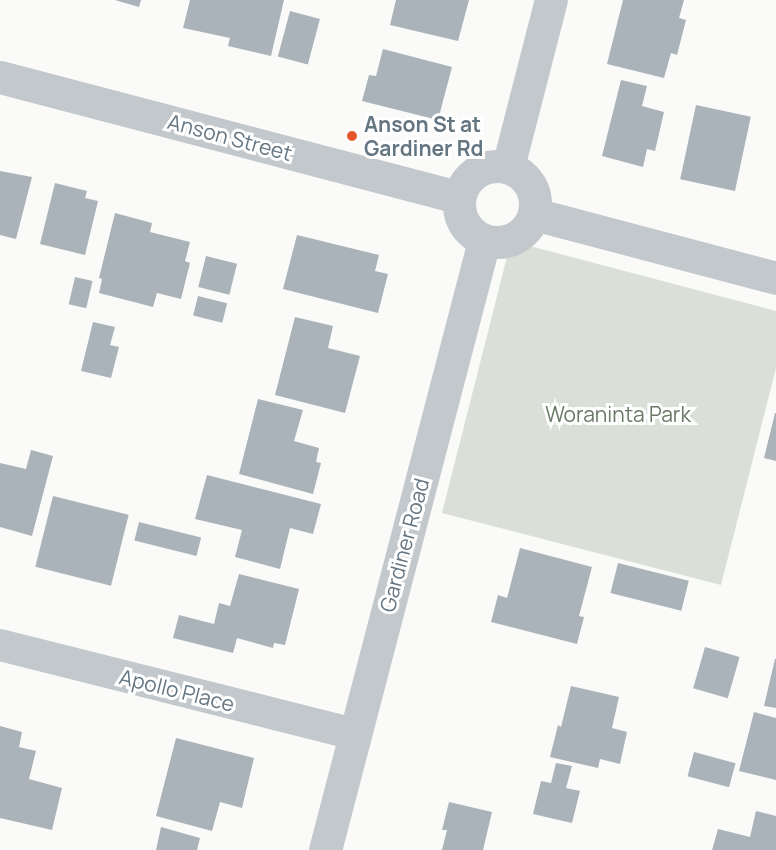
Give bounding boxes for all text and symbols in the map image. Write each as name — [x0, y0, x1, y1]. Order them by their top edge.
street label: Anson Street — [165, 108, 295, 166]
place label: Anson St at Gardiner Rd — [364, 111, 483, 161]
marker: Anson St at Gardiner Rd — [345, 129, 359, 143]
park label: Woraninta Park — [545, 401, 691, 427]
street label: Gardiner Road — [374, 475, 434, 615]
street label: Apollo Place — [117, 664, 237, 716]

